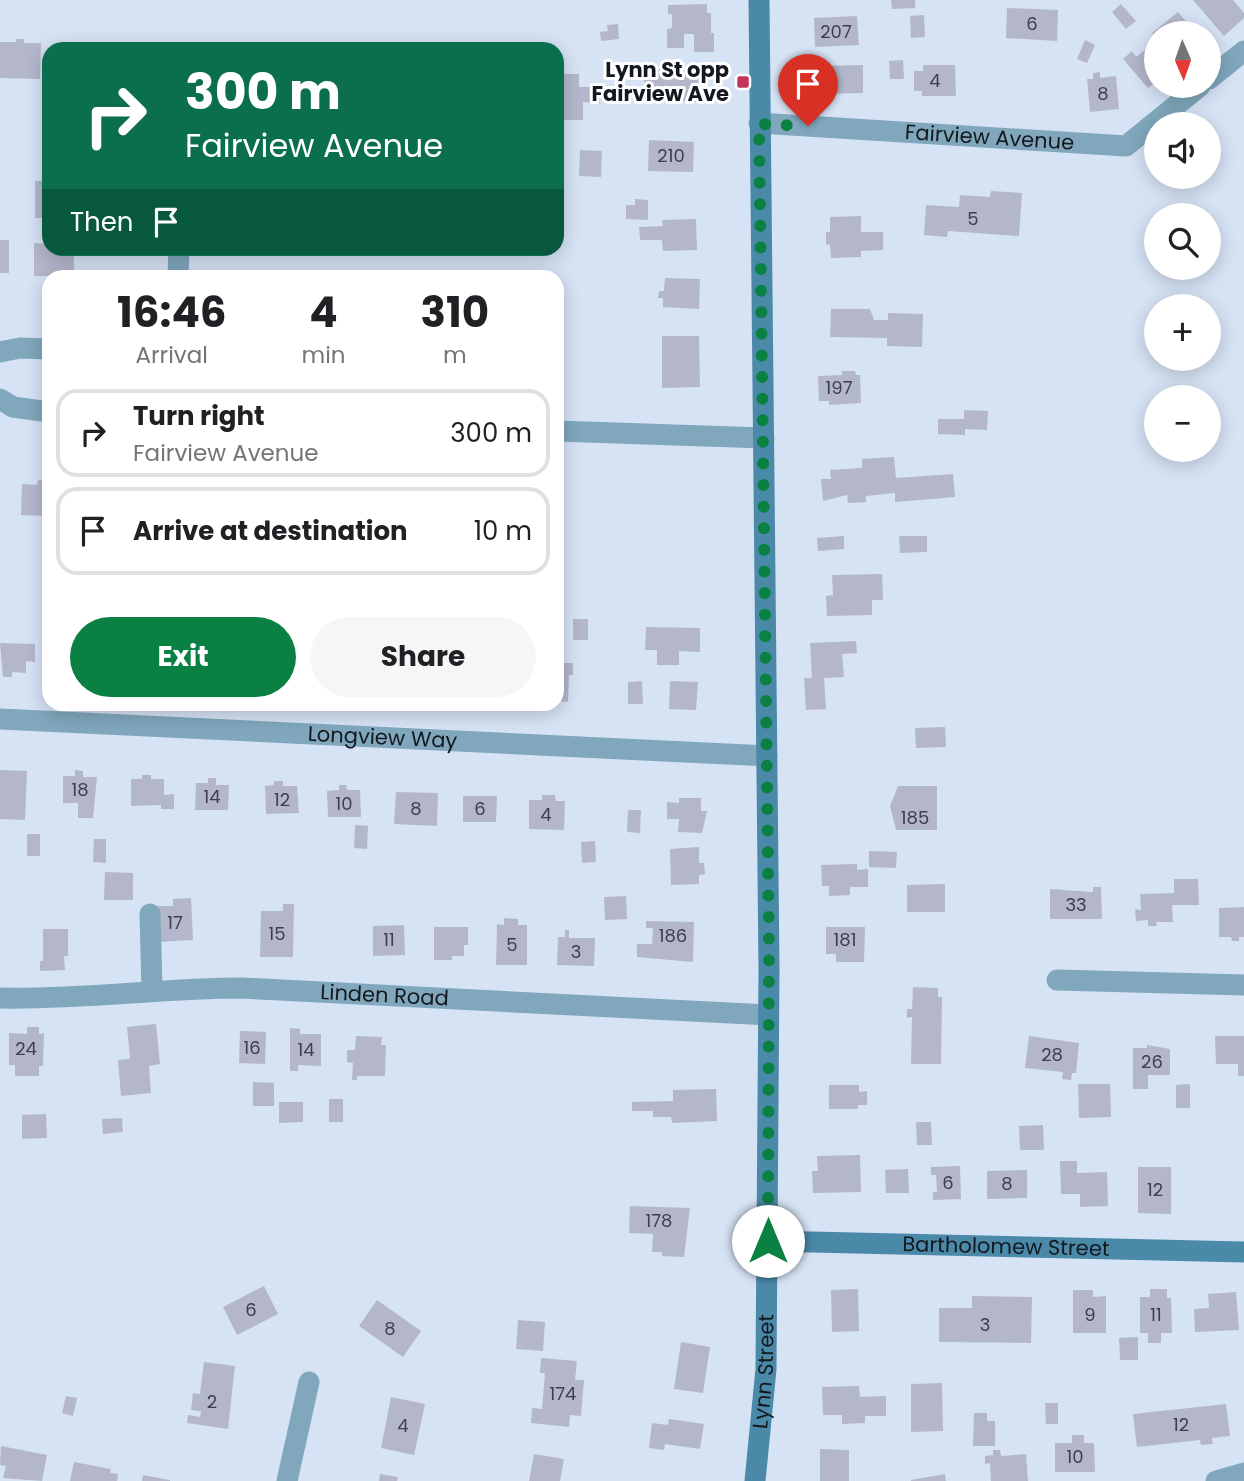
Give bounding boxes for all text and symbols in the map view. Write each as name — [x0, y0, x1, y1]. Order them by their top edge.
house number: 6 — [1026, 11, 1038, 36]
house number: 207 — [820, 19, 852, 44]
north arrow — [1144, 21, 1222, 98]
map controls — [1144, 21, 1221, 462]
pin — [778, 54, 838, 126]
place label: Lynn St opp Fairview Ave — [592, 55, 729, 108]
text: 300 m — [185, 58, 341, 126]
icon: arrive — [789, 65, 827, 103]
house number: 4 — [929, 68, 941, 93]
icon: right — [70, 70, 161, 161]
marker: Lynn St opp Fairview Ave — [735, 74, 751, 90]
house number: 8 — [1097, 81, 1109, 106]
button: sound — [1144, 112, 1221, 189]
street label: Fairview Avenue — [904, 117, 1075, 157]
text: Fairview Avenue — [185, 123, 443, 168]
house number: 210 — [657, 143, 685, 168]
icon: arrive — [147, 203, 185, 241]
button: search — [1144, 203, 1221, 280]
text: Then — [70, 204, 133, 240]
house number: 5 — [967, 206, 979, 231]
text: 16:46 — [117, 283, 227, 342]
text: 4 — [309, 283, 338, 342]
text: 310 — [420, 283, 489, 342]
button: + — [1144, 294, 1221, 371]
text: Arrival — [136, 339, 208, 371]
text: min — [301, 339, 346, 371]
text: m — [443, 339, 467, 371]
house number: 197 — [826, 375, 853, 400]
button: − — [1144, 385, 1221, 462]
text: Turn right — [133, 398, 265, 434]
icon: right — [74, 414, 112, 452]
text: 300 m — [450, 415, 532, 451]
text: Fairview Avenue — [133, 437, 319, 469]
icon: arrive — [74, 512, 112, 550]
text: Arrive at destination — [133, 513, 408, 549]
text: 10 m — [474, 513, 532, 549]
button: Exit — [70, 617, 296, 697]
button: Share — [310, 617, 536, 697]
street label: Longview Way — [307, 719, 458, 755]
house number: 18 — [71, 777, 89, 802]
house number: 14 — [203, 784, 221, 809]
house number: 12 — [274, 787, 290, 812]
house number: 10 — [335, 791, 353, 816]
house number: 8 — [410, 796, 422, 821]
house number: 6 — [474, 796, 486, 821]
house number: 4 — [540, 802, 552, 827]
house number: 185 — [901, 805, 929, 830]
house number: 33 — [1065, 892, 1087, 917]
house number: 17 — [167, 910, 183, 935]
house number: 15 — [268, 921, 286, 946]
house number: 186 — [659, 923, 687, 948]
house number: 11 — [383, 927, 395, 952]
house number: 181 — [834, 927, 856, 952]
house number: 5 — [506, 932, 518, 957]
house number: 3 — [571, 939, 581, 964]
street label: Linden Road — [320, 977, 450, 1013]
house number: 16 — [243, 1035, 261, 1060]
house number: 24 — [15, 1036, 37, 1061]
house number: 14 — [297, 1037, 315, 1062]
house number: 28 — [1041, 1042, 1063, 1067]
house number: 26 — [1141, 1049, 1163, 1074]
house number: 6 — [942, 1170, 954, 1195]
house number: 8 — [1001, 1171, 1013, 1196]
house number: 12 — [1147, 1177, 1163, 1202]
position arrow — [731, 1204, 805, 1278]
house number: 178 — [646, 1208, 672, 1233]
street label: Bartholomew Street — [902, 1229, 1110, 1263]
house number: 6 — [245, 1297, 257, 1322]
house number: 9 — [1084, 1302, 1096, 1327]
house number: 11 — [1150, 1302, 1162, 1327]
house number: 3 — [980, 1312, 990, 1337]
street label: Lynn Street — [745, 1314, 780, 1430]
house number: 8 — [384, 1316, 396, 1341]
house number: 174 — [550, 1381, 576, 1406]
house number: 2 — [207, 1389, 217, 1414]
house number: 12 — [1173, 1412, 1189, 1437]
house number: 4 — [397, 1413, 409, 1438]
house number: 10 — [1066, 1444, 1084, 1469]

